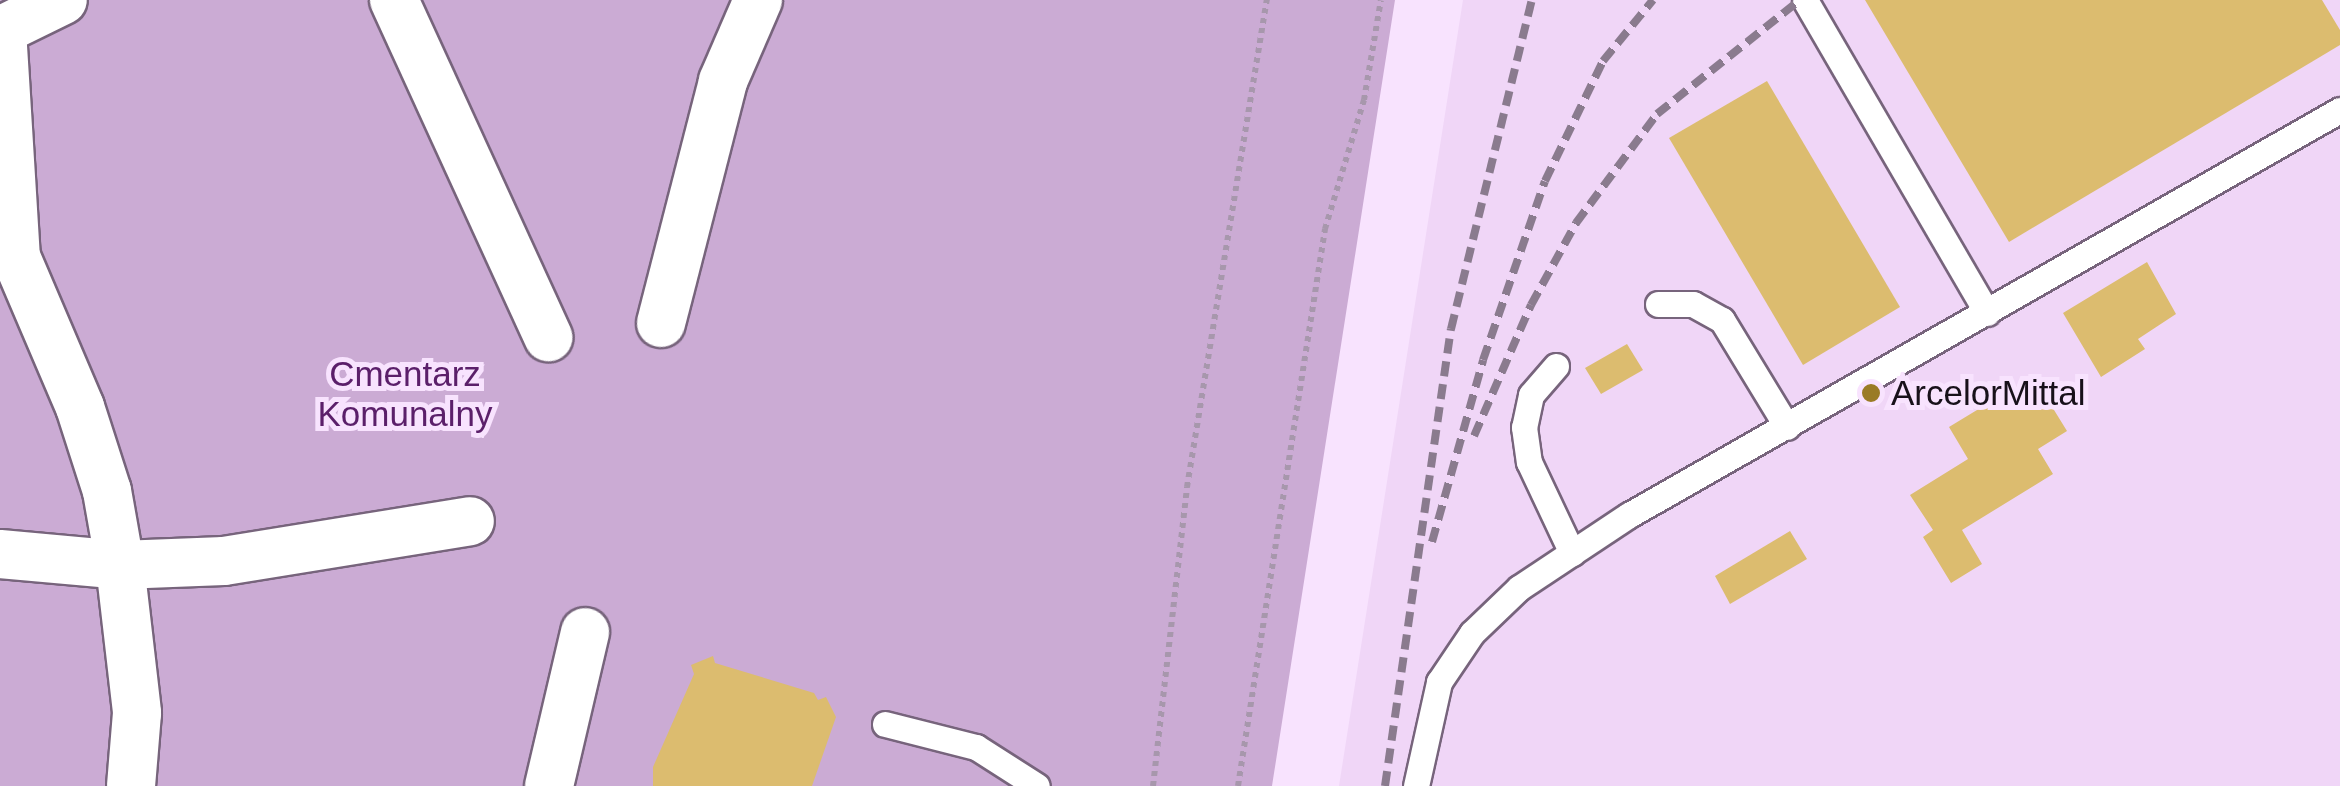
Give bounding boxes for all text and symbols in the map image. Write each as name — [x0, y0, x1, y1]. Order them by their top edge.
park label: Cmentarz Komunalny — [317, 353, 493, 435]
place label: ArcelorMittal — [1891, 372, 2085, 414]
marker: ArcelorMittal — [1860, 382, 1882, 404]

